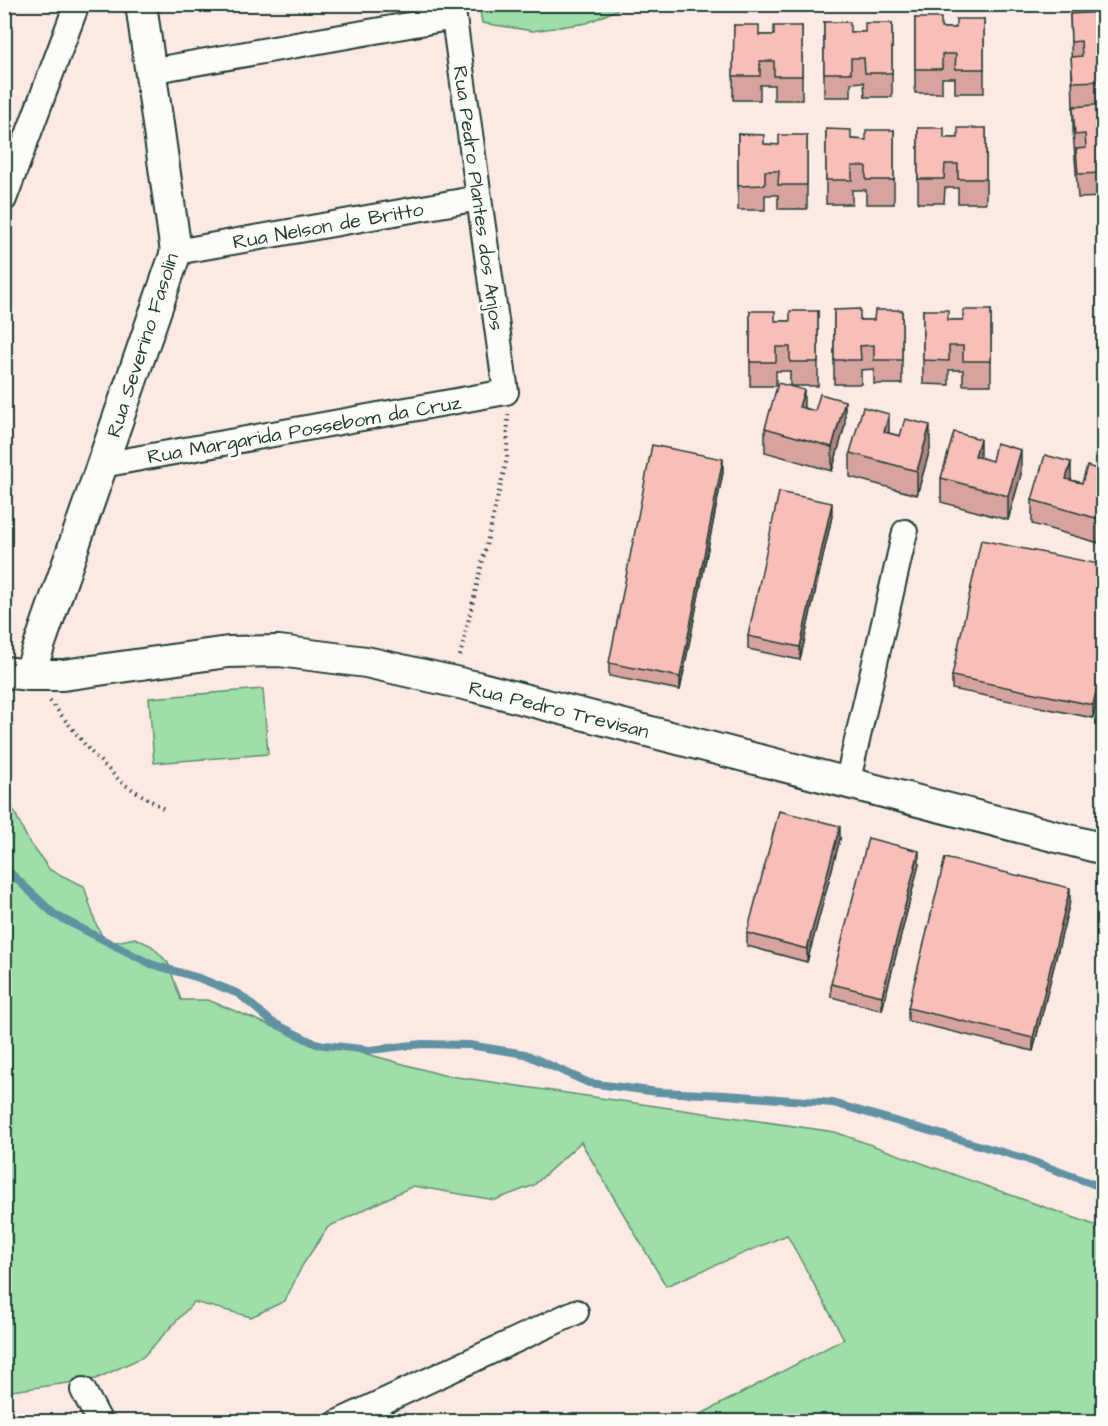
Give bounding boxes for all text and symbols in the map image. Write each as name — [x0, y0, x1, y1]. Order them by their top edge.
street label: Rua Pedro Plantes dos Anjos — [446, 64, 510, 332]
street label: Rua Nelson de Britto — [231, 195, 426, 257]
street label: Rua Severino Fasolin — [100, 250, 186, 441]
street label: Rua Margarida Possebom da Cruz — [145, 389, 463, 472]
street label: Rua Pedro Trevisan — [466, 674, 652, 746]

